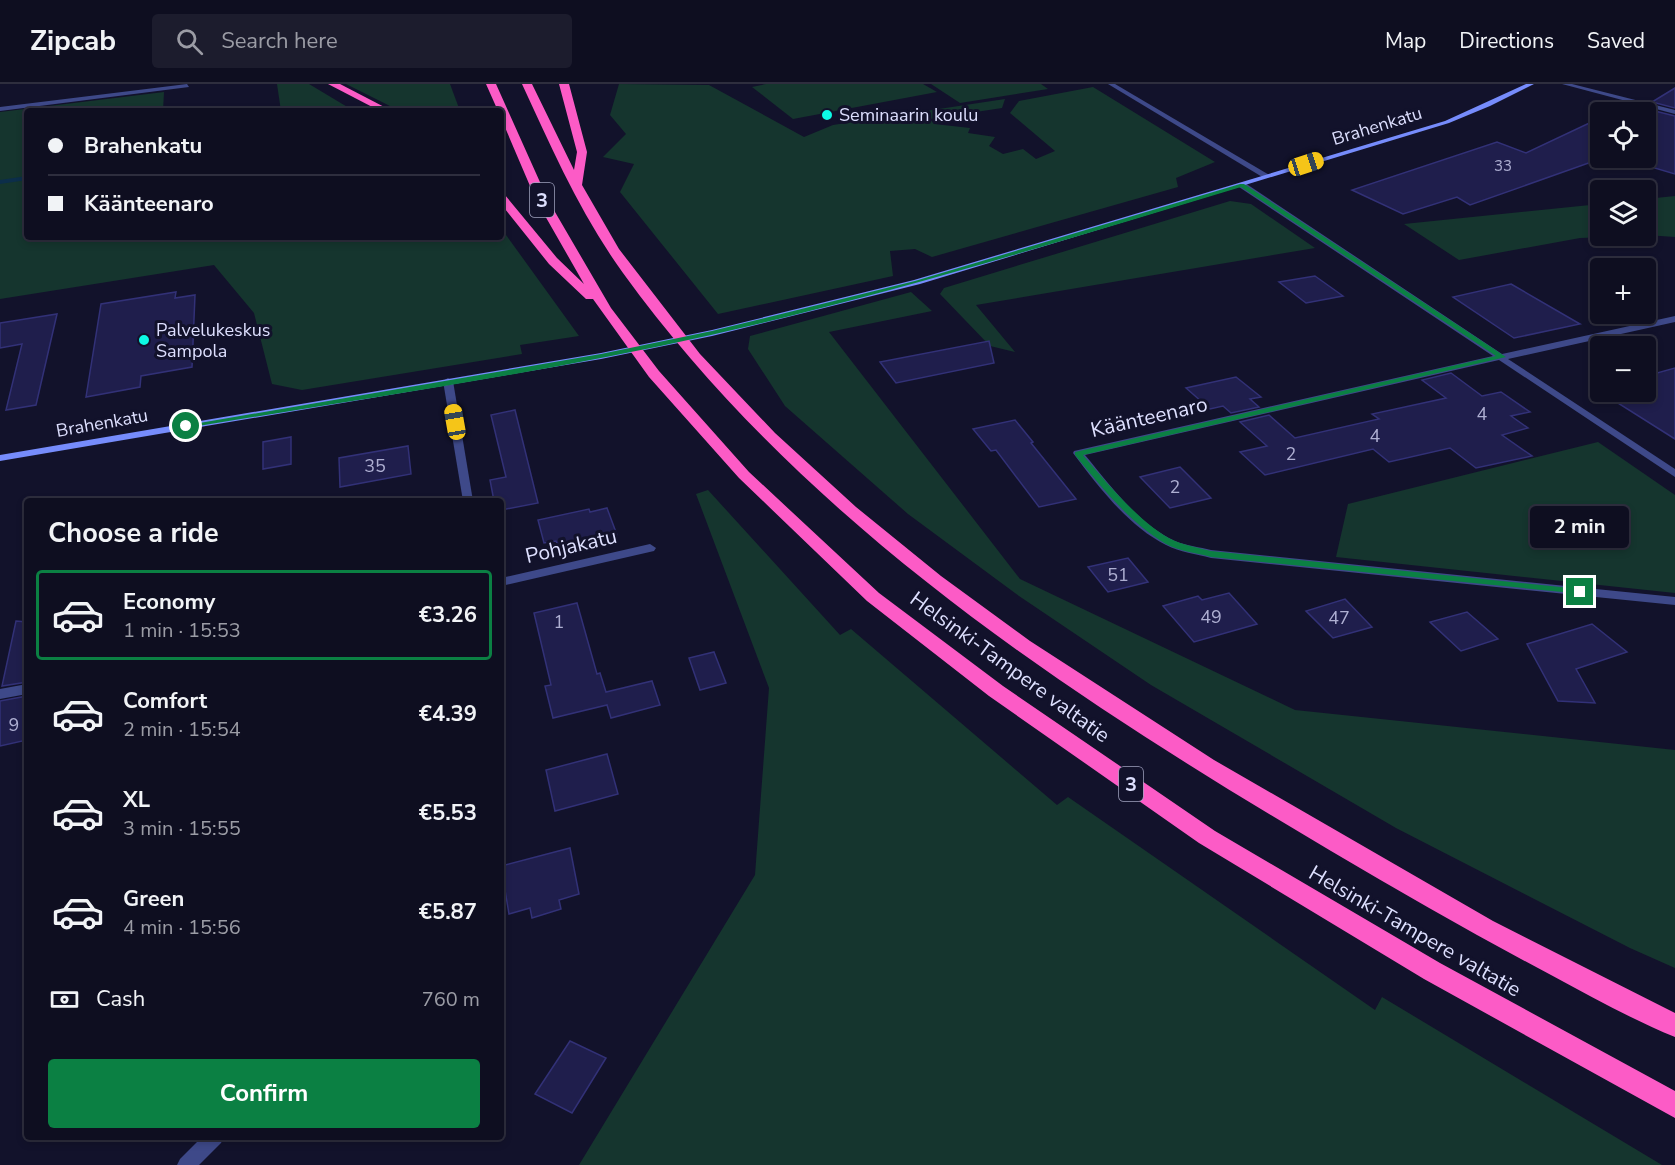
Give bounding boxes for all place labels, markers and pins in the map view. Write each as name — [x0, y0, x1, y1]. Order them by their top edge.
place label: Seminaarin koulu — [839, 103, 978, 127]
marker: Seminaarin koulu — [820, 108, 834, 122]
place label: Palvelukeskus Sampola — [156, 318, 271, 363]
marker: Palvelukeskus Sampola — [137, 333, 151, 347]

